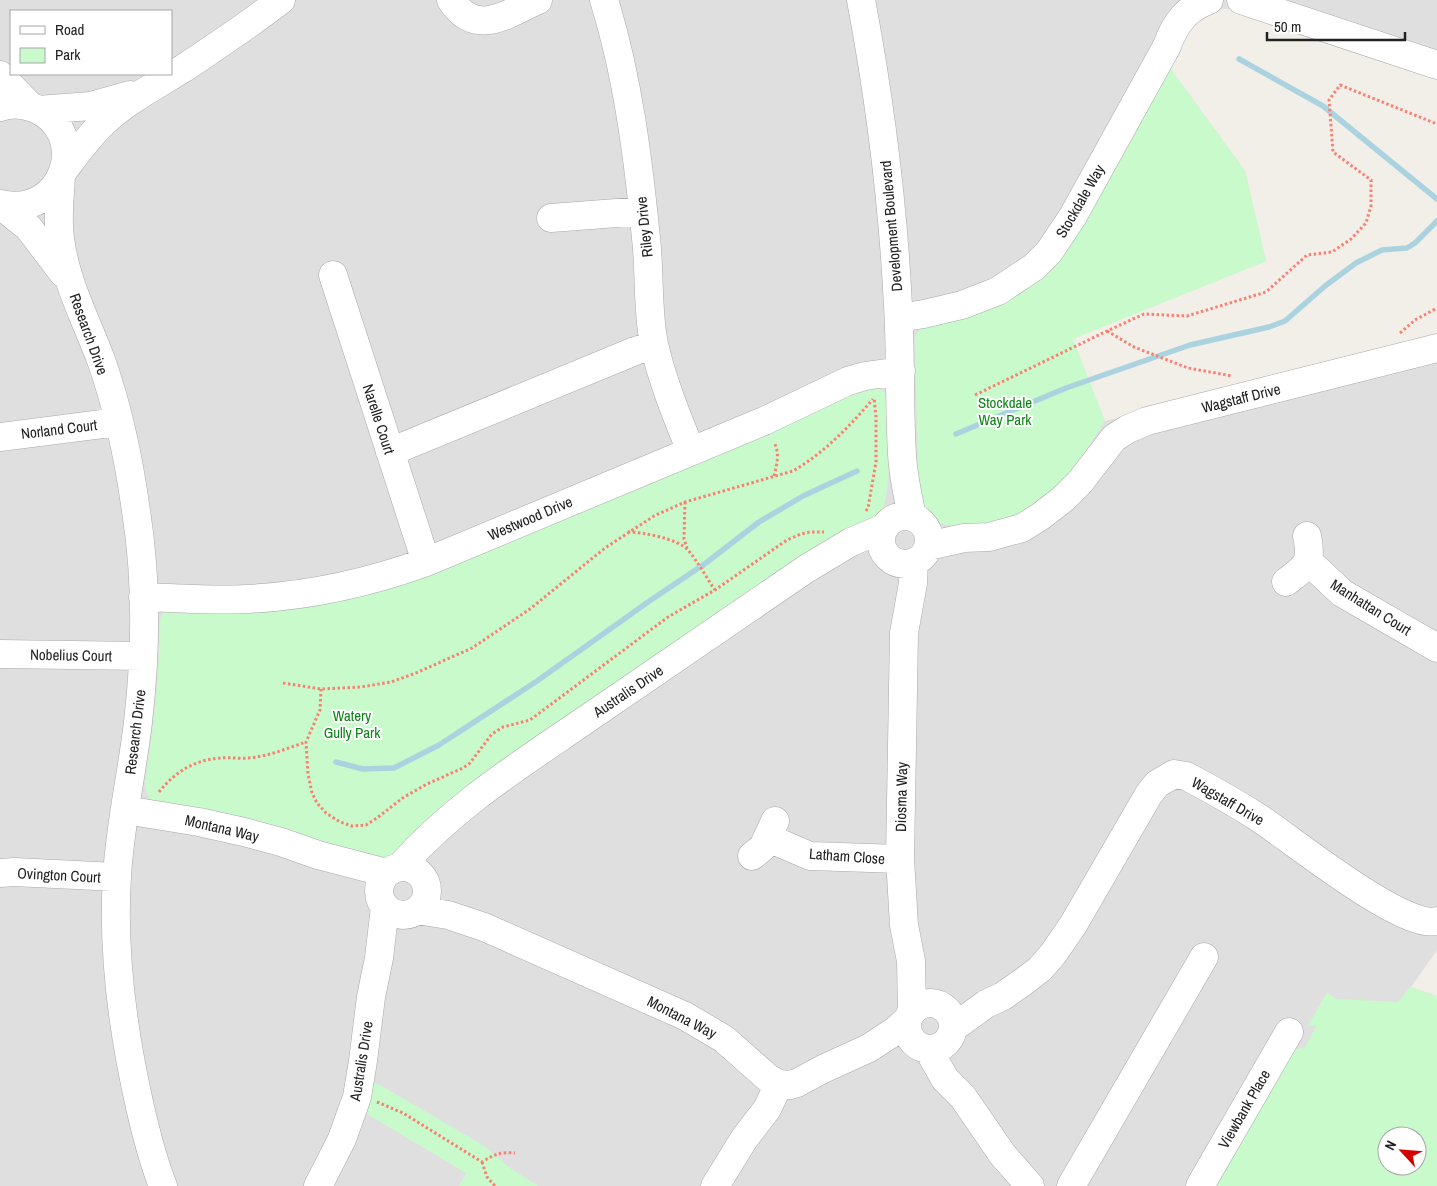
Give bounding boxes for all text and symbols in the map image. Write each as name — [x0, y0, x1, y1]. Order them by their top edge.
legend — [10, 10, 172, 75]
scale bar — [1267, 10, 1404, 42]
text: 50 m — [1274, 16, 1301, 37]
text: Road — [55, 19, 84, 40]
text: Park — [55, 44, 81, 65]
street label: Development Boulevard — [875, 160, 907, 292]
street label: Stockdale Way — [1051, 160, 1110, 242]
street label: Riley Drive — [630, 195, 658, 258]
street label: Research Drive — [65, 290, 114, 378]
street label: Wagstaff Drive — [1199, 378, 1283, 418]
street label: Narelle Court — [358, 381, 400, 457]
park label: Stockdale Way Park — [978, 392, 1032, 430]
street label: Norland Court — [20, 414, 99, 444]
street label: Westwood Drive — [484, 491, 576, 545]
street label: Manhattan Court — [1327, 574, 1416, 640]
street label: Nobelius Court — [30, 644, 113, 666]
street label: Australis Drive — [588, 660, 667, 723]
street label: Research Drive — [119, 688, 151, 776]
park label: Watery Gully Park — [324, 705, 381, 743]
street label: Diosma Way — [890, 761, 912, 832]
street label: Wagstaff Drive — [1188, 772, 1268, 830]
street label: Montana Way — [183, 809, 262, 847]
street label: Latham Close — [808, 843, 886, 869]
street label: Ovington Court — [17, 862, 102, 888]
street label: Montana Way — [644, 991, 721, 1044]
street label: Australis Drive — [344, 1019, 378, 1103]
street label: Viewbank Place — [1213, 1066, 1275, 1152]
north arrow — [1377, 1126, 1427, 1176]
text: N — [1380, 1138, 1400, 1153]

